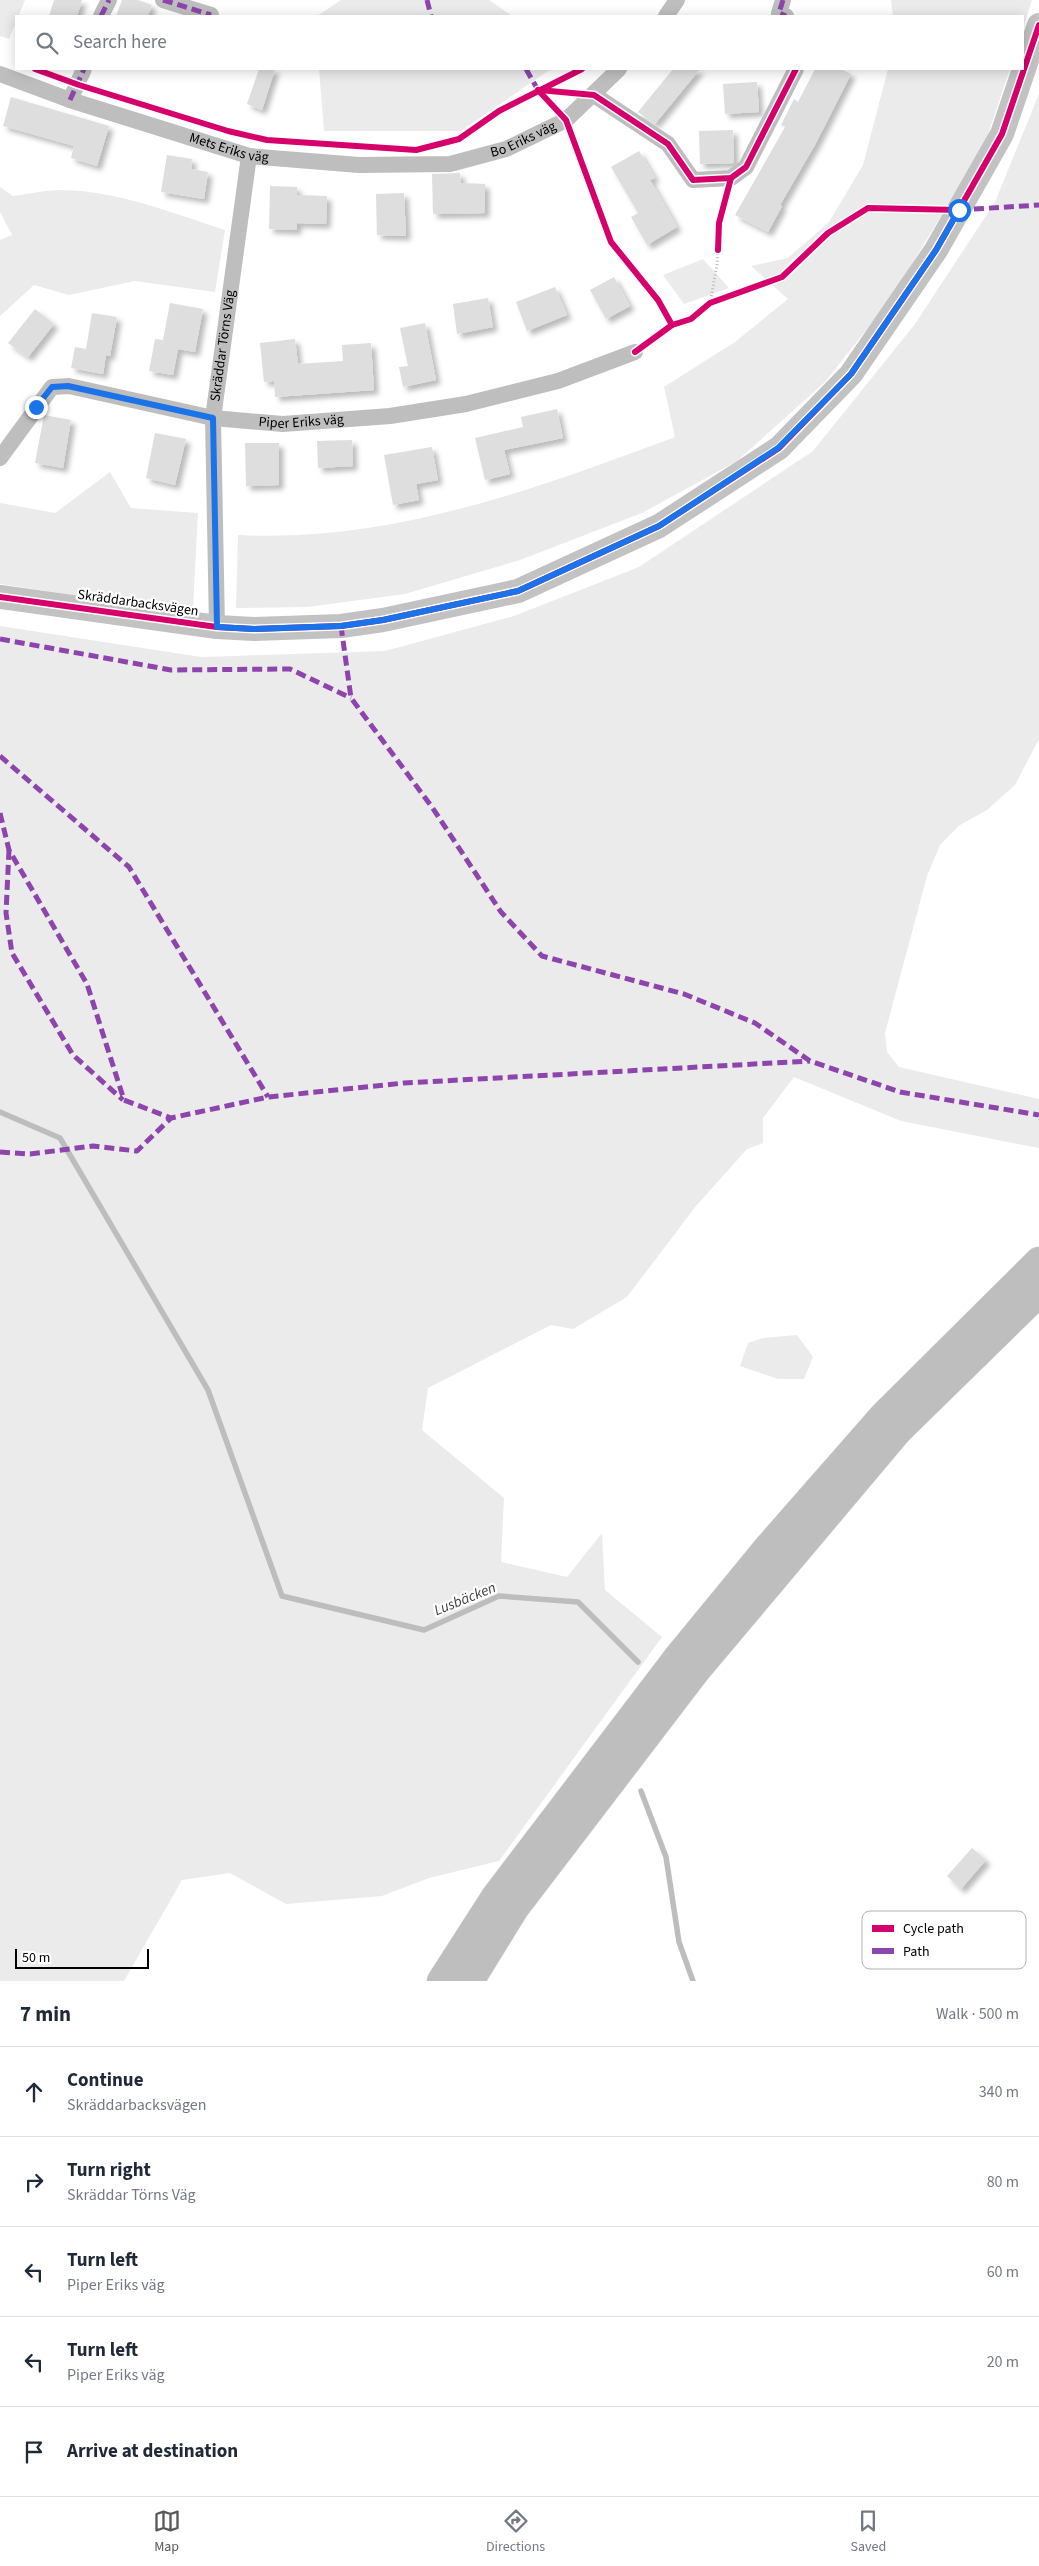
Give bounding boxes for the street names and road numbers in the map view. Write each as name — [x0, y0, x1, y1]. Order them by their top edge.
street label: Bo Eriks väg — [488, 116, 560, 163]
street label: Mets Eriks väg — [187, 128, 270, 168]
street label: Skräddar Törns Väg — [205, 289, 241, 403]
street label: Piper Eriks väg — [258, 409, 345, 434]
street label: Skräddarbacksvägen — [76, 585, 200, 621]

